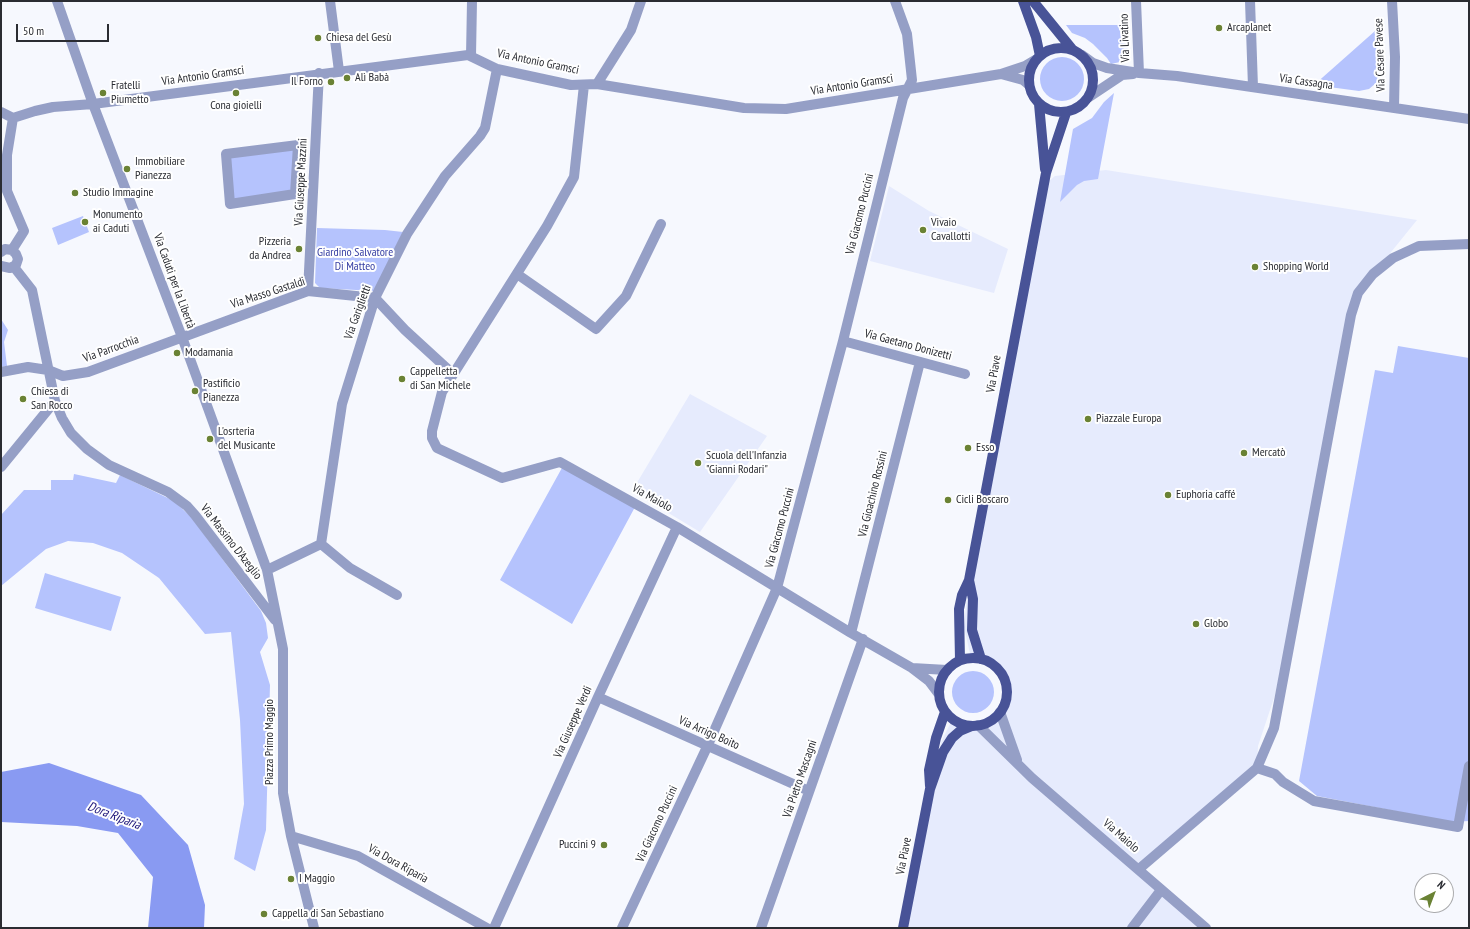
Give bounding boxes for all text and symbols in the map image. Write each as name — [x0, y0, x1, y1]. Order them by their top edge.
street label: Via Livatino — [1117, 13, 1133, 63]
scale bar — [18, 16, 111, 42]
street label: Via Cesare Pavese — [1372, 18, 1388, 92]
place label: Arcaplanet — [1227, 21, 1271, 35]
text: 50 m — [23, 23, 44, 38]
marker: Arcaplanet — [1214, 23, 1224, 33]
place label: Chiesa del Gesù — [326, 31, 391, 45]
marker: Chiesa del Gesù — [313, 33, 323, 43]
street label: Via Antonio Gramsci — [496, 46, 580, 78]
street label: Via Antonio Gramsci — [161, 63, 245, 89]
place label: Alì Babà — [355, 71, 389, 85]
street label: Via Antonio Gramsci — [810, 71, 894, 99]
street label: Via Cassagna — [1278, 71, 1334, 93]
marker: Alì Babà — [342, 73, 352, 83]
place label: Il Forno — [291, 75, 323, 89]
marker: Il Forno — [326, 77, 336, 87]
place label: Fratelli Piumetto — [111, 79, 149, 107]
marker: Fratelli Piumetto — [98, 88, 108, 98]
marker: Cona gioielli — [231, 88, 241, 98]
place label: Cona gioielli — [210, 99, 262, 113]
street label: Via Giuseppe Mazzini — [292, 138, 310, 226]
place label: Immobiliare Pianezza — [135, 155, 185, 183]
marker: Immobiliare Pianezza — [122, 164, 132, 174]
street label: Via Giacomo Puccini — [843, 172, 877, 256]
place label: Studio Immagine — [83, 186, 153, 200]
marker: Studio Immagine — [70, 188, 80, 198]
place label: Monumento ai Caduti — [93, 208, 143, 236]
place label: Vivaio Cavallotti — [931, 216, 971, 244]
marker: Monumento ai Caduti — [80, 217, 90, 227]
marker: Vivaio Cavallotti — [918, 225, 928, 235]
street label: Via Caduti per la Libertà — [150, 232, 198, 330]
place label: Pizzeria da Andrea — [249, 235, 291, 263]
marker: Pizzeria da Andrea — [294, 244, 304, 254]
park label: Giardino Salvatore Di Matteo — [317, 246, 393, 274]
place label: Shopping World — [1263, 260, 1329, 274]
marker: Shopping World — [1250, 262, 1260, 272]
street label: Via Masso Gastaldi — [229, 274, 307, 312]
street label: Via Gariglietti — [342, 283, 374, 341]
street label: Via Gaetano Donizetti — [863, 326, 953, 364]
street label: Via Parrocchia — [81, 332, 141, 366]
place label: Modamania — [185, 346, 233, 360]
marker: Modamania — [172, 348, 182, 358]
street label: Via Piave — [984, 354, 1004, 394]
place label: Cappelletta di San Michele — [410, 365, 471, 393]
marker: Cappelletta di San Michele — [397, 374, 407, 384]
place label: Pastificio Pianezza — [203, 377, 240, 405]
place label: Chiesa di San Rocco — [31, 385, 73, 413]
marker: Pastificio Pianezza — [190, 386, 200, 396]
marker: Chiesa di San Rocco — [18, 394, 28, 404]
place label: Piazzale Europa — [1096, 412, 1161, 426]
marker: Piazzale Europa — [1083, 414, 1093, 424]
place label: L'osrteria del Musicante — [218, 425, 276, 453]
marker: L'osrteria del Musicante — [205, 434, 215, 444]
place label: Esso — [976, 441, 994, 455]
marker: Esso — [963, 443, 973, 453]
place label: Mercatò — [1252, 446, 1285, 460]
marker: Mercatò — [1239, 448, 1249, 458]
place label: Scuola dell'Infanzia "Gianni Rodari" — [706, 449, 787, 477]
street label: Via Gioachino Rossini — [855, 449, 891, 539]
marker: Scuola dell'Infanzia "Gianni Rodari" — [693, 458, 703, 468]
street label: Via Maiolo — [629, 481, 675, 515]
street label: Via Giacomo Puccini — [762, 486, 798, 570]
place label: Euphoria caffé — [1176, 488, 1235, 502]
marker: Euphoria caffé — [1163, 490, 1173, 500]
place label: Cicli Boscaro — [956, 493, 1009, 507]
marker: Cicli Boscaro — [943, 495, 953, 505]
street label: Via Massimo D'Azeglio — [197, 502, 265, 582]
place label: Globo — [1204, 617, 1228, 631]
marker: Globo — [1191, 619, 1201, 629]
street label: Via Giuseppe Verdi — [551, 684, 595, 760]
street label: Piazza Primo Maggio — [263, 699, 277, 785]
street label: Via Arrigo Boito — [676, 713, 742, 753]
street label: Via Pietro Mascagni — [780, 738, 820, 820]
street label: Via Giacomo Puccini — [633, 783, 681, 865]
water label: Dora Riparia — [85, 799, 143, 833]
street label: Via Maiolo — [1100, 816, 1142, 856]
street label: Via Piave — [893, 836, 915, 876]
place label: Puccini 9 — [559, 838, 596, 852]
marker: Puccini 9 — [599, 840, 609, 850]
street label: Via Dora Riparia — [365, 842, 431, 886]
place label: I Maggio — [299, 872, 335, 886]
north arrow — [1414, 873, 1454, 913]
marker: I Maggio — [286, 874, 296, 884]
text: N — [1434, 878, 1448, 892]
place label: Cappella di San Sebastiano — [272, 907, 384, 921]
marker: Cappella di San Sebastiano — [259, 909, 269, 919]

